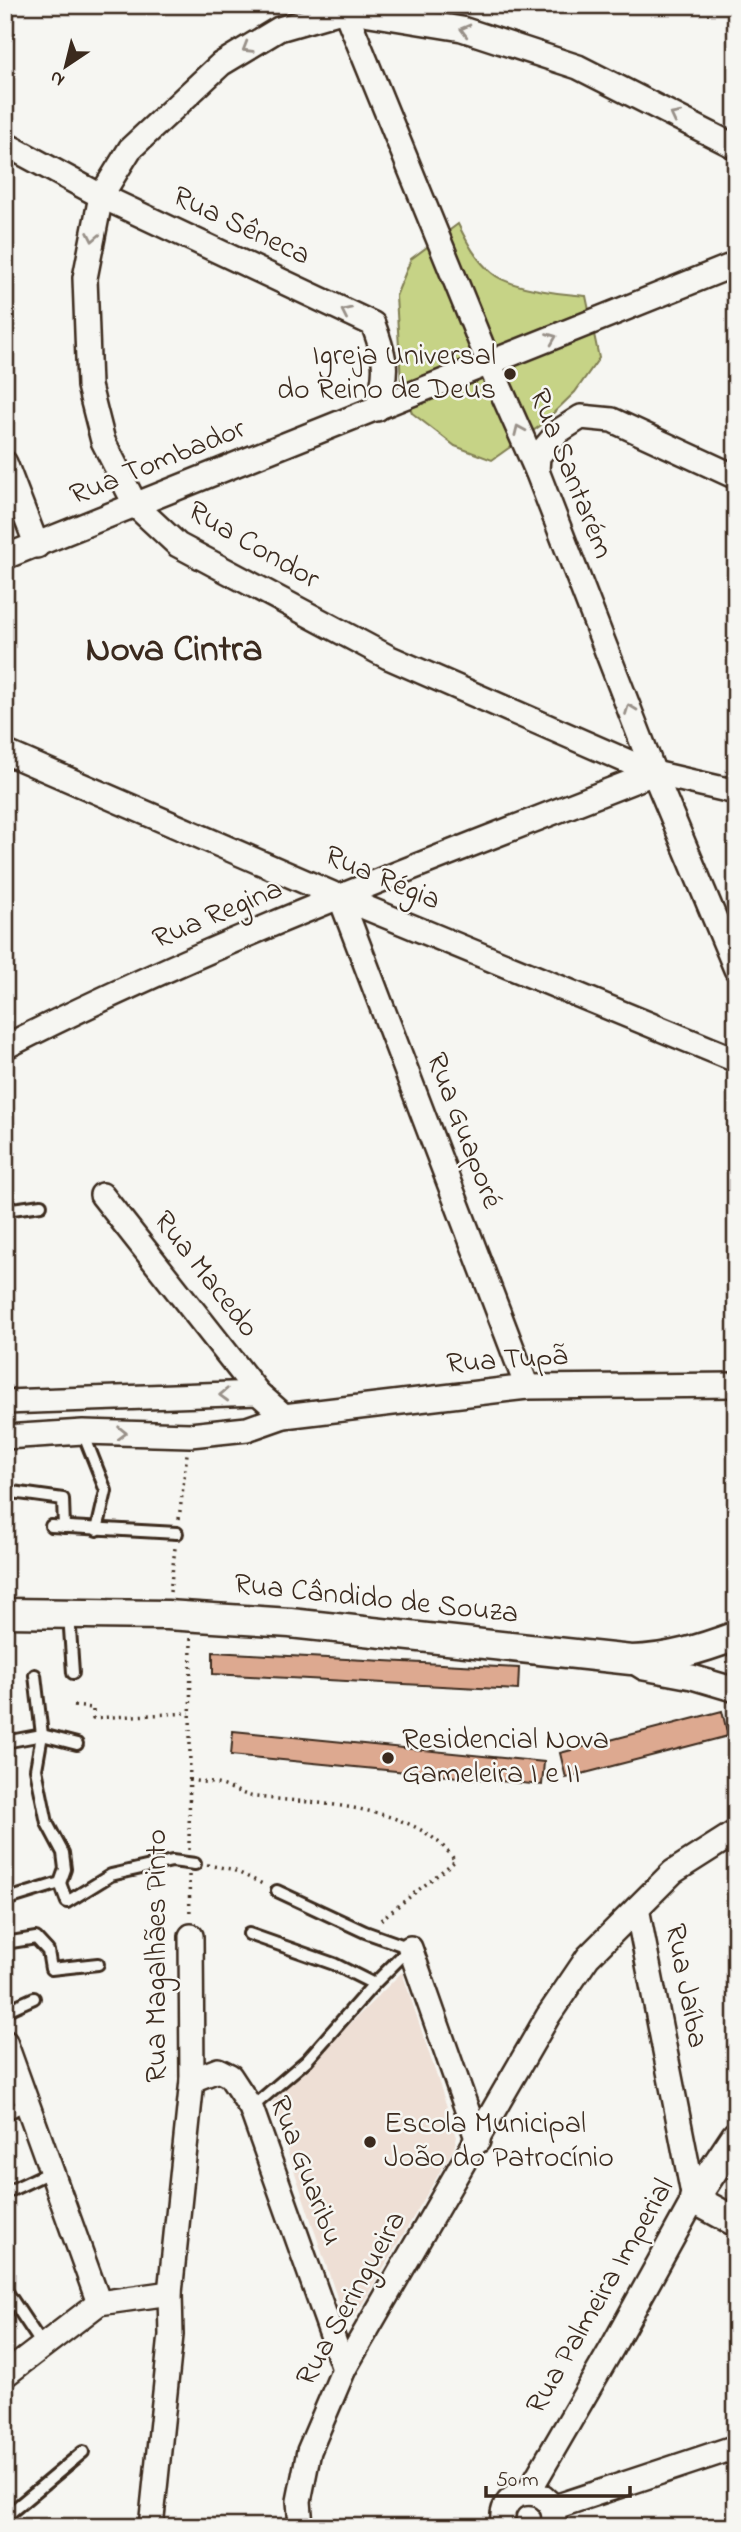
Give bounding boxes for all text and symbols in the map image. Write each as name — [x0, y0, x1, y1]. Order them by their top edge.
one-way arrow — [459, 24, 471, 38]
north arrow — [32, 32, 102, 102]
one-way arrow — [242, 40, 255, 53]
text: N — [45, 63, 71, 93]
one-way arrow — [670, 111, 682, 125]
street label: Rua Sêneca — [165, 176, 317, 278]
one-way arrow — [86, 231, 101, 243]
one-way arrow — [341, 306, 354, 320]
one-way arrow — [546, 332, 558, 346]
place label: Igreja Universal do Reino de Deus — [277, 335, 496, 413]
marker: Igreja Universal do Reino de Deus — [502, 366, 518, 382]
street label: Rua Santarém — [516, 382, 624, 566]
street label: Rua Tombador — [64, 407, 253, 518]
one-way arrow — [513, 425, 527, 437]
street label: Rua Condor — [179, 490, 328, 602]
district label: Nova Cintra — [86, 624, 262, 678]
one-way arrow — [624, 704, 638, 716]
street label: Rua Régia — [317, 835, 447, 923]
street label: Rua Regina — [146, 868, 290, 962]
street label: Rua Guaporé — [413, 1047, 513, 1216]
street label: Rua Macedo — [141, 1202, 269, 1348]
street label: Rua Tupã — [445, 1335, 569, 1387]
one-way arrow — [218, 1387, 229, 1402]
one-way arrow — [118, 1425, 128, 1441]
street label: Rua Cândido de Souza — [232, 1563, 520, 1637]
place label: Residencial Nova Gameleira I e II — [402, 1719, 609, 1797]
marker: Residencial Nova Gameleira I e II — [380, 1750, 396, 1766]
street label: Rua Magalhães Pinto — [136, 1829, 180, 2083]
street label: Rua Jaíba — [651, 1920, 719, 2052]
street label: Rua Guaribu — [256, 2090, 354, 2252]
place label: Escola Municipal João do Patrocínio — [384, 2103, 614, 2181]
marker: Escola Municipal João do Patrocínio — [362, 2134, 378, 2150]
street label: Rua Palmeira Imperial — [516, 2171, 686, 2423]
street label: Rua Seringueira — [286, 2203, 418, 2395]
scale bar — [486, 2455, 629, 2499]
text: 50 m — [496, 2466, 539, 2496]

